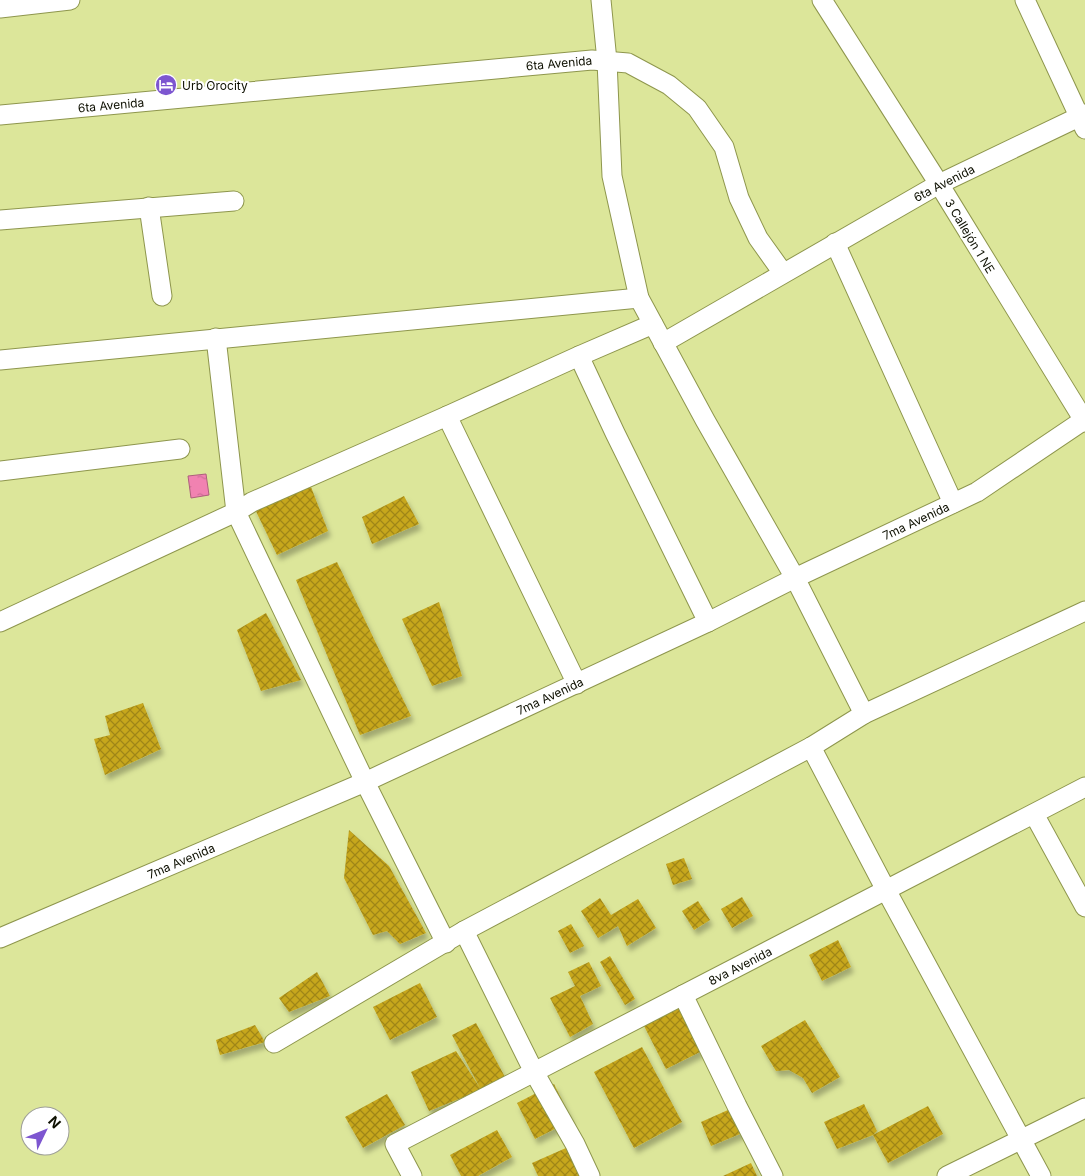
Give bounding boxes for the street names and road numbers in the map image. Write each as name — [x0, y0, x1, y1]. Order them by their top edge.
street label: 6ta Avenida — [525, 53, 593, 73]
street label: 6ta Avenida — [77, 95, 145, 115]
street label: 6ta Avenida — [911, 161, 977, 205]
street label: 3 Callejón 1 NE — [942, 196, 998, 276]
street label: 7ma Avenida — [880, 499, 952, 543]
street label: 7ma Avenida — [514, 674, 586, 718]
street label: 7ma Avenida — [145, 840, 217, 882]
street label: 8va Avenida — [706, 944, 774, 988]

